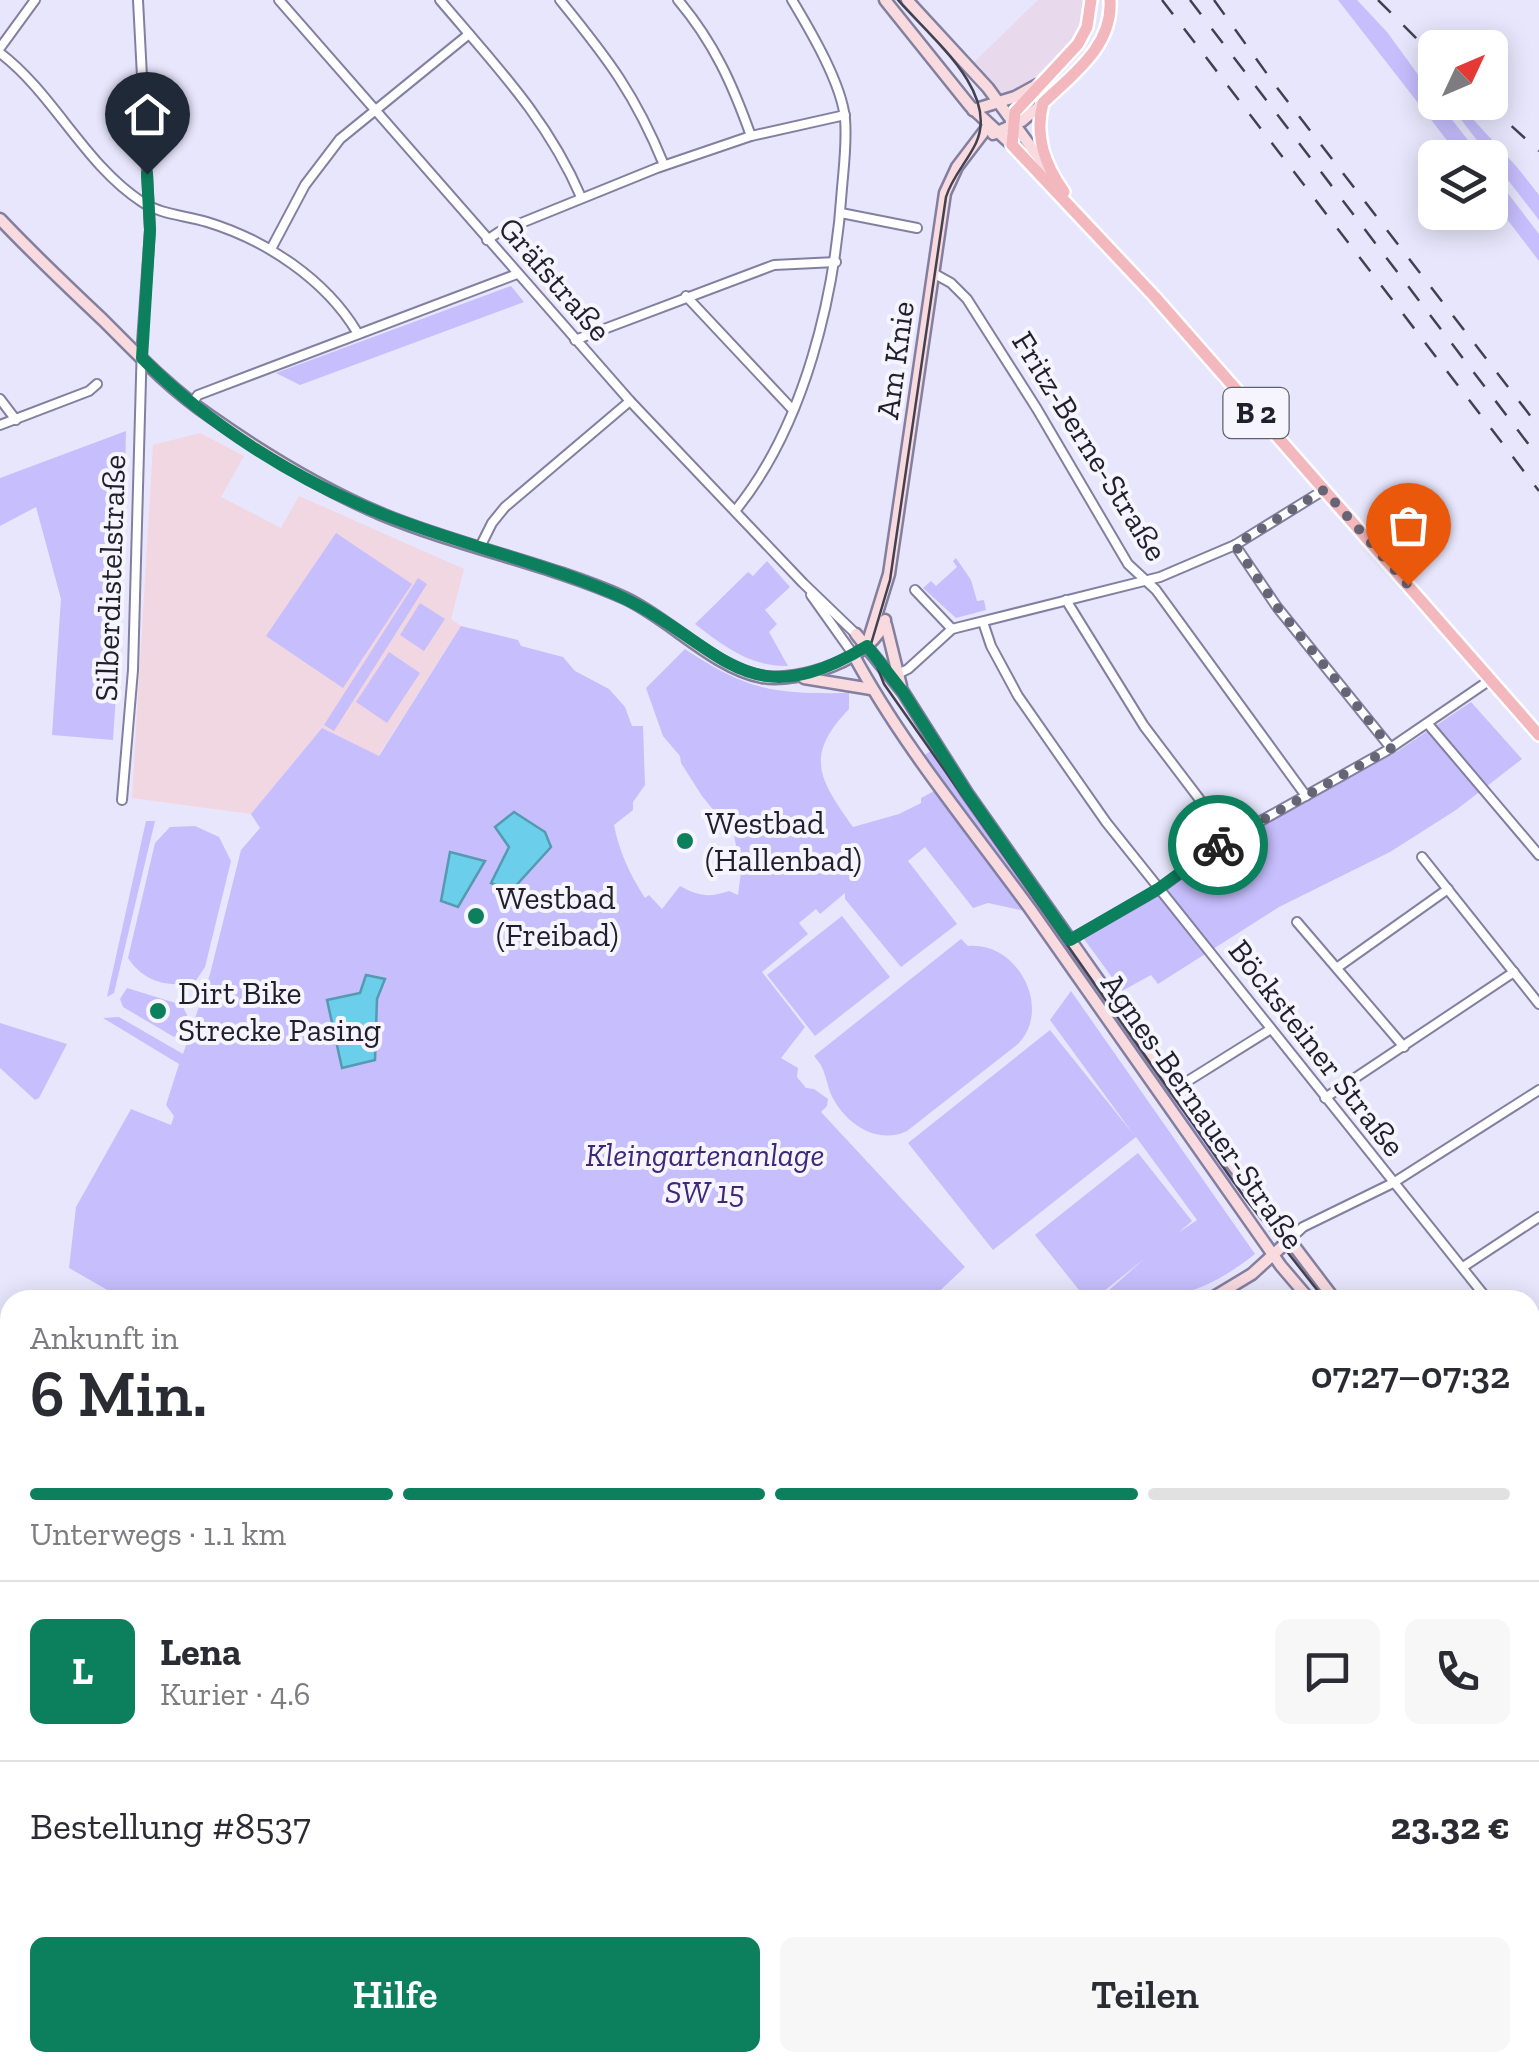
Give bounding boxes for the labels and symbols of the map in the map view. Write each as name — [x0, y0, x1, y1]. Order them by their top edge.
north arrow — [1418, 30, 1508, 120]
pin — [105, 72, 190, 175]
street label: Gräfstraße — [491, 209, 619, 349]
street label: Am Knie — [868, 299, 922, 421]
street label: Fritz-Berne-Straße — [1004, 324, 1176, 568]
road number: B 2 — [1224, 388, 1288, 438]
street label: Silberdistelstraße — [87, 454, 133, 702]
pin — [1366, 483, 1451, 586]
courier — [1168, 795, 1268, 895]
place label: Westbad (Hallenbad) — [705, 804, 862, 879]
marker: Westbad (Hallenbad) — [674, 830, 696, 852]
place label: Westbad (Freibad) — [496, 879, 618, 954]
marker: Westbad (Freibad) — [465, 905, 487, 927]
street label: Böcksteiner Straße — [1221, 932, 1413, 1164]
street label: Agnes-Bernauer-Straße — [1093, 966, 1313, 1256]
place label: Dirt Bike Strecke Pasing — [178, 974, 381, 1049]
marker: Dirt Bike Strecke Pasing — [147, 1000, 169, 1022]
park label: Kleingartenanlage SW 15 — [586, 1136, 824, 1211]

